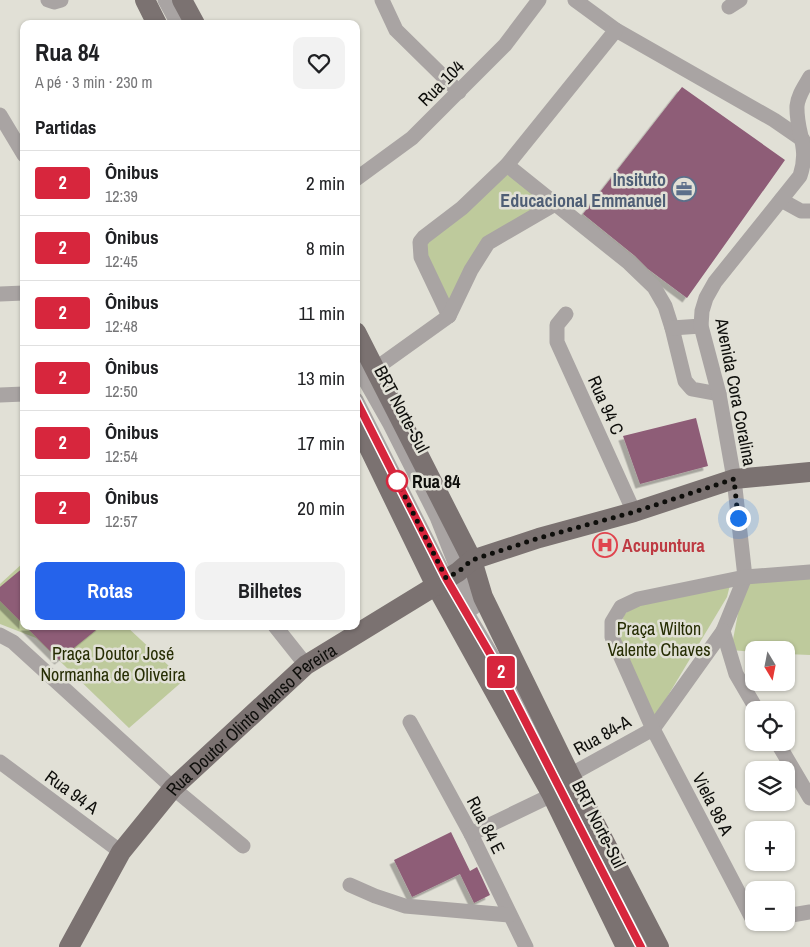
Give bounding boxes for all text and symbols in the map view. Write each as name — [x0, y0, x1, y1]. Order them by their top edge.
text: Rua 84 — [35, 36, 100, 68]
button: heart — [293, 37, 345, 89]
street label: Rua 104 — [412, 54, 470, 112]
text: A pé · 3 min · 230 m — [35, 71, 152, 93]
text: Partidas — [35, 114, 96, 140]
text: Ônibus — [105, 159, 159, 185]
place label: Insituto Educacional Emmanuel — [500, 167, 666, 213]
text: 2 — [58, 170, 67, 195]
text: 2 min — [306, 170, 345, 196]
office icon: Insituto Educacional Emmanuel — [671, 176, 697, 202]
text: 12:39 — [105, 185, 138, 207]
text: Ônibus — [105, 224, 159, 250]
text: 2 — [58, 235, 67, 260]
text: 8 min — [306, 235, 345, 261]
text: 12:45 — [105, 250, 138, 272]
text: Ônibus — [105, 289, 159, 315]
text: 2 — [58, 300, 67, 325]
text: 11 min — [299, 300, 345, 326]
text: 12:48 — [105, 315, 138, 337]
street label: Avenida Cora Coralina — [709, 315, 763, 468]
text: Ônibus — [105, 354, 159, 380]
street label: BRT Norte-Sul — [369, 361, 435, 457]
text: 2 — [58, 365, 67, 390]
text: 13 min — [297, 365, 345, 391]
street label: Rua 94 C — [582, 371, 630, 439]
text: 12:50 — [105, 380, 138, 402]
text: Ônibus — [105, 419, 159, 445]
text: 2 — [58, 430, 67, 455]
text: 17 min — [297, 430, 345, 456]
text: 12:54 — [105, 445, 138, 467]
place label: Rua 84 — [412, 469, 461, 494]
marker: Rua 84 — [386, 470, 408, 492]
text: Ônibus — [105, 484, 159, 510]
text: 2 — [58, 495, 67, 520]
text: 20 min — [297, 495, 345, 521]
your location — [726, 506, 751, 531]
text: 12:57 — [105, 510, 138, 532]
hospital icon: Acupuntura — [592, 532, 618, 558]
place label: Acupuntura — [622, 533, 706, 558]
button: Rotas — [35, 562, 185, 620]
button: Bilhetes — [195, 562, 345, 620]
park label: Praça Wilton Valente Chaves — [607, 616, 711, 662]
street label: Rua Doutor Olinto Manso Pereira — [160, 637, 341, 800]
park label: Praça Doutor José Normanha de Oliveira — [40, 641, 186, 687]
north arrow — [745, 641, 795, 691]
map controls — [745, 641, 795, 931]
line badge: 2 — [485, 656, 517, 688]
text: 2 — [497, 659, 505, 684]
button: locate — [745, 701, 795, 751]
street label: Rua 84-A — [569, 709, 635, 761]
button: layers — [745, 761, 795, 811]
street label: Rua 94 A — [40, 764, 104, 820]
street label: Viela 98 A — [687, 768, 739, 840]
street label: BRT Norte-Sul — [566, 776, 632, 872]
street label: Rua 84 E — [461, 792, 511, 858]
button: + — [745, 821, 795, 871]
button: − — [745, 881, 795, 931]

